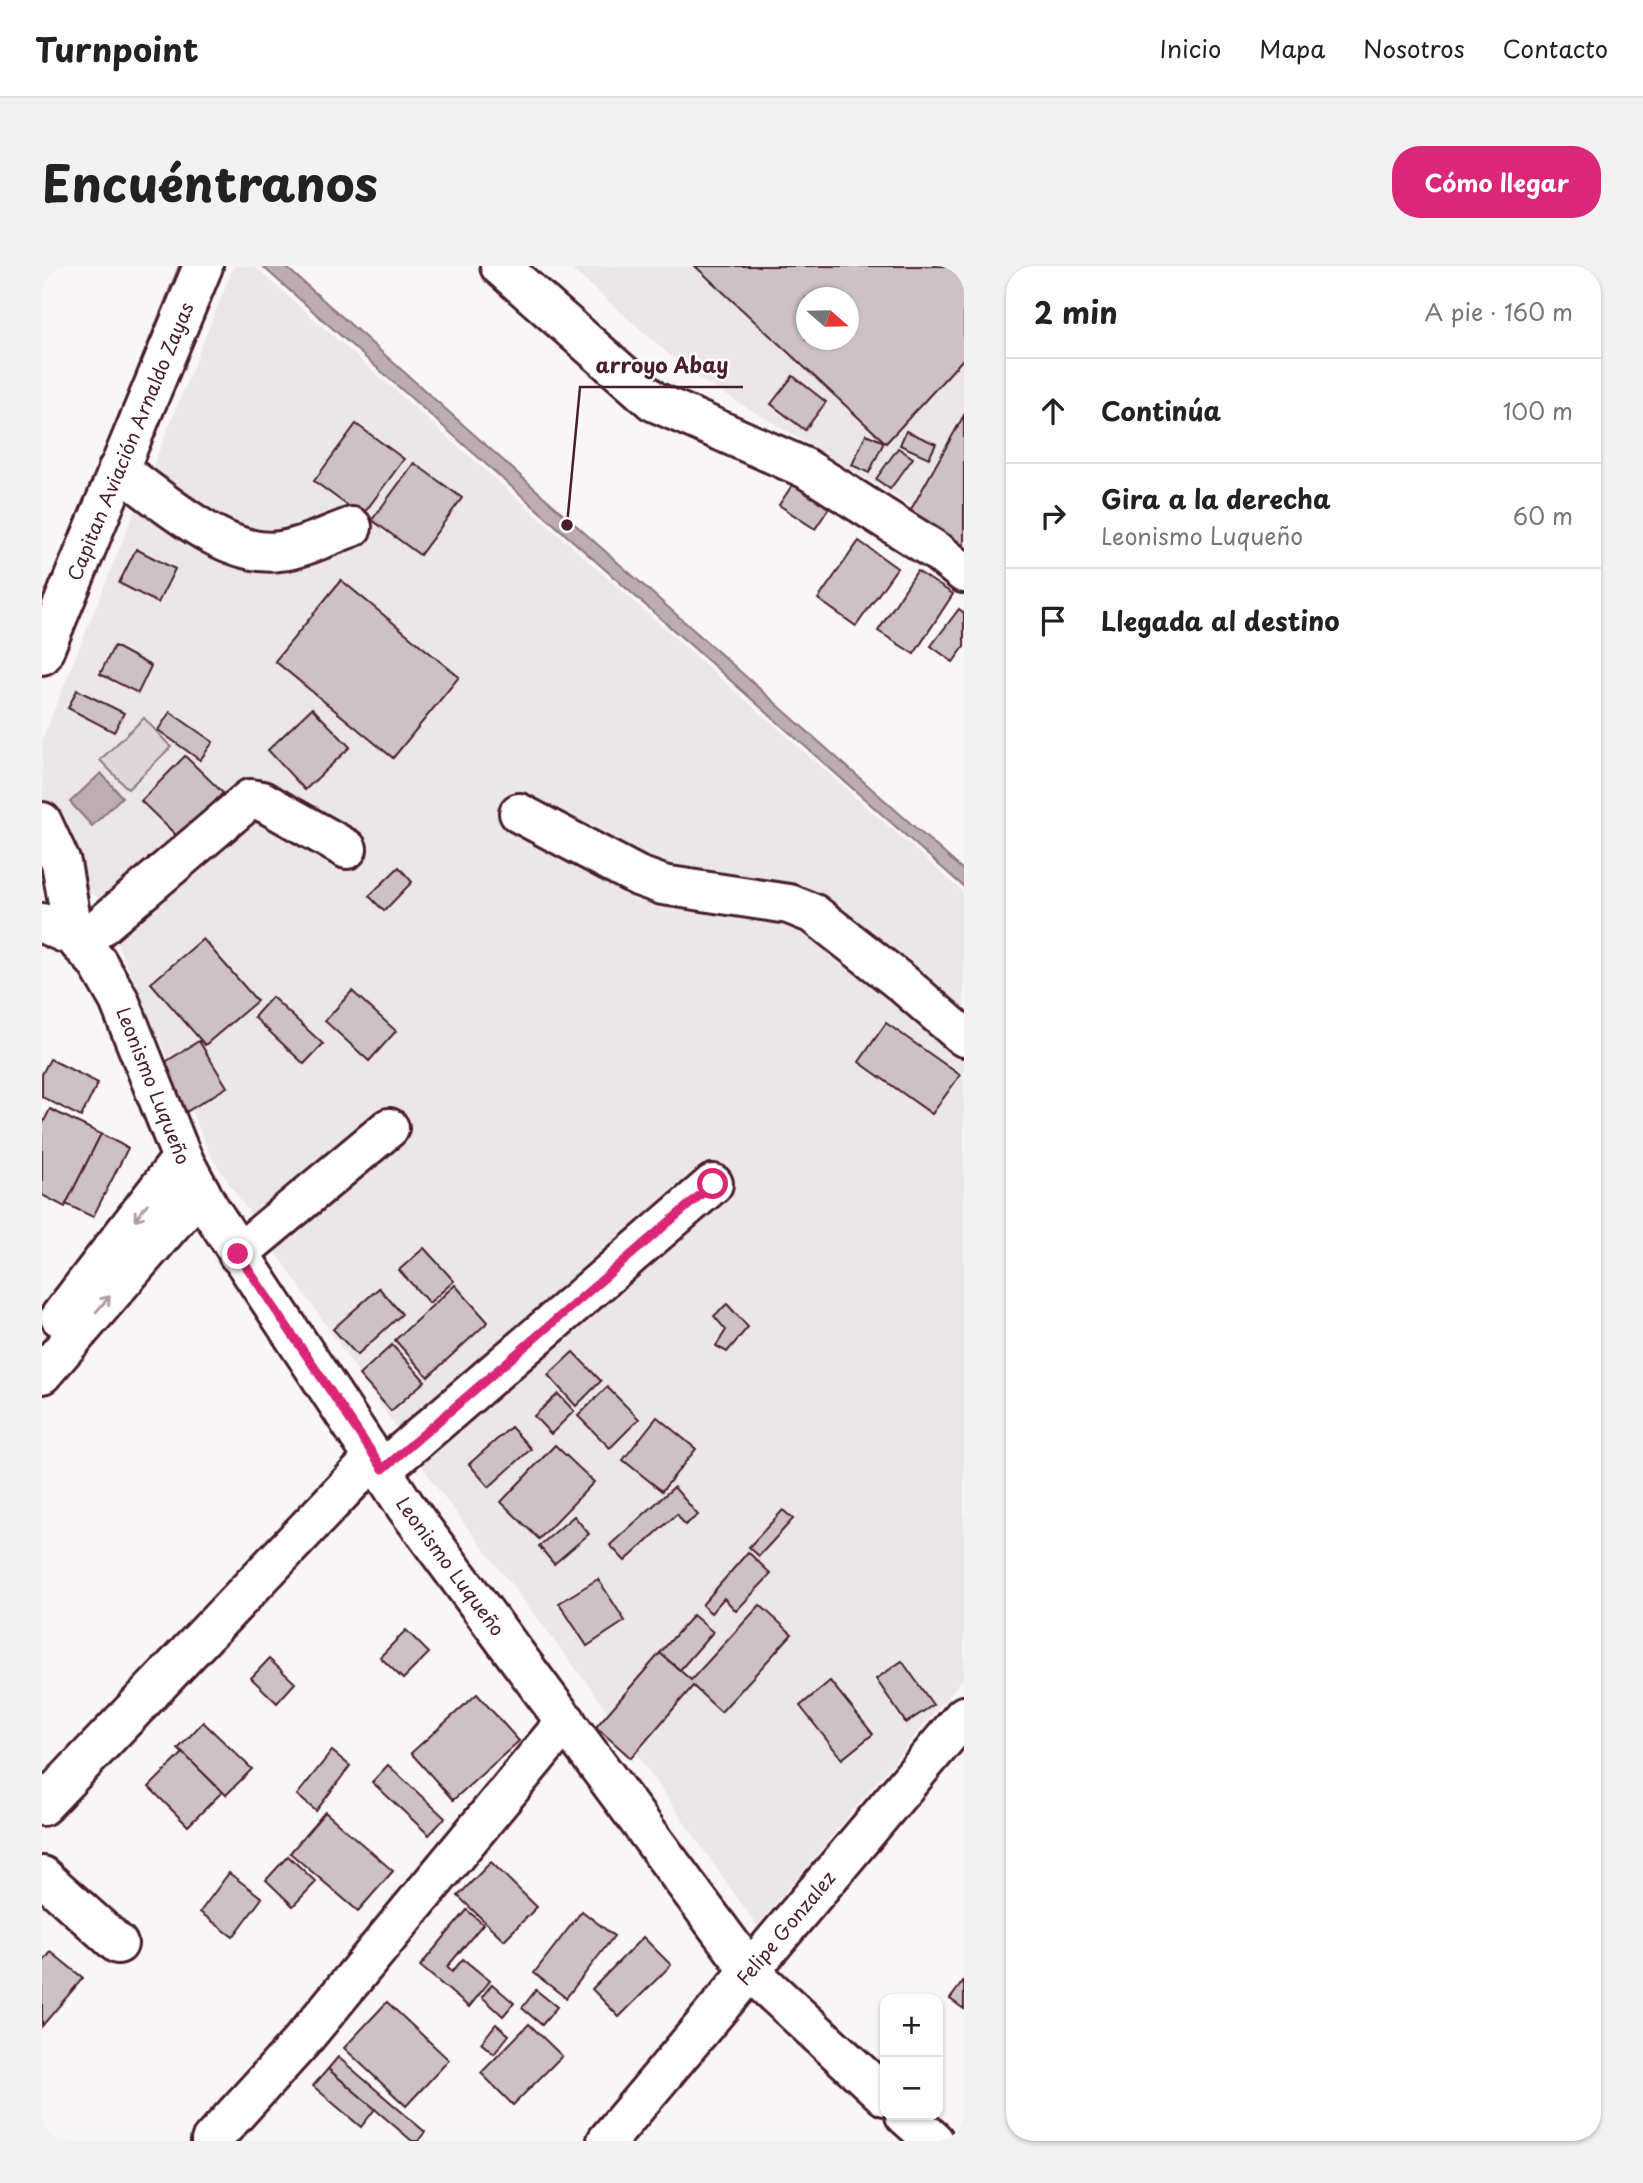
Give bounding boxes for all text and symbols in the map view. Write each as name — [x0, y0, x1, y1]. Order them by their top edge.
text: Turnpoint — [35, 23, 199, 73]
text: Inicio — [1160, 30, 1221, 66]
text: Mapa — [1259, 30, 1325, 66]
text: Nosotros — [1363, 30, 1465, 66]
text: Contacto — [1503, 30, 1608, 66]
text: Encuéntranos — [42, 145, 378, 219]
button: Cómo llegar — [1392, 146, 1601, 218]
north arrow — [796, 287, 859, 350]
text: 2 min — [1034, 289, 1118, 334]
text: A pie · 160 m — [1424, 294, 1573, 329]
street label: Capitan Aviación Arnaldo Zayas — [59, 298, 200, 585]
callout: arroyo Abay — [580, 345, 743, 387]
text: arroyo Abay — [596, 348, 728, 380]
text: Continúa — [1101, 391, 1221, 430]
icon: ahead — [1034, 392, 1072, 430]
text: 100 m — [1503, 393, 1573, 428]
text: Gira a la derecha — [1101, 479, 1331, 518]
icon: right — [1034, 497, 1072, 535]
text: 60 m — [1513, 498, 1573, 533]
text: Leonismo Luqueño — [1101, 518, 1303, 553]
text: Llegada al destino — [1101, 601, 1340, 640]
icon: arrive — [1034, 602, 1072, 640]
street label: Leonismo Luqueño — [110, 1003, 198, 1169]
route start — [697, 1168, 728, 1199]
one-way arrow — [133, 1202, 148, 1221]
route end — [222, 1238, 253, 1269]
one-way arrow — [95, 1295, 111, 1313]
street label: Leonismo Luqueño — [390, 1491, 512, 1641]
street label: Felipe Gonzalez — [729, 1864, 841, 1991]
map controls — [880, 1994, 943, 2120]
button: + — [880, 1994, 943, 2057]
button: − — [880, 2057, 943, 2120]

